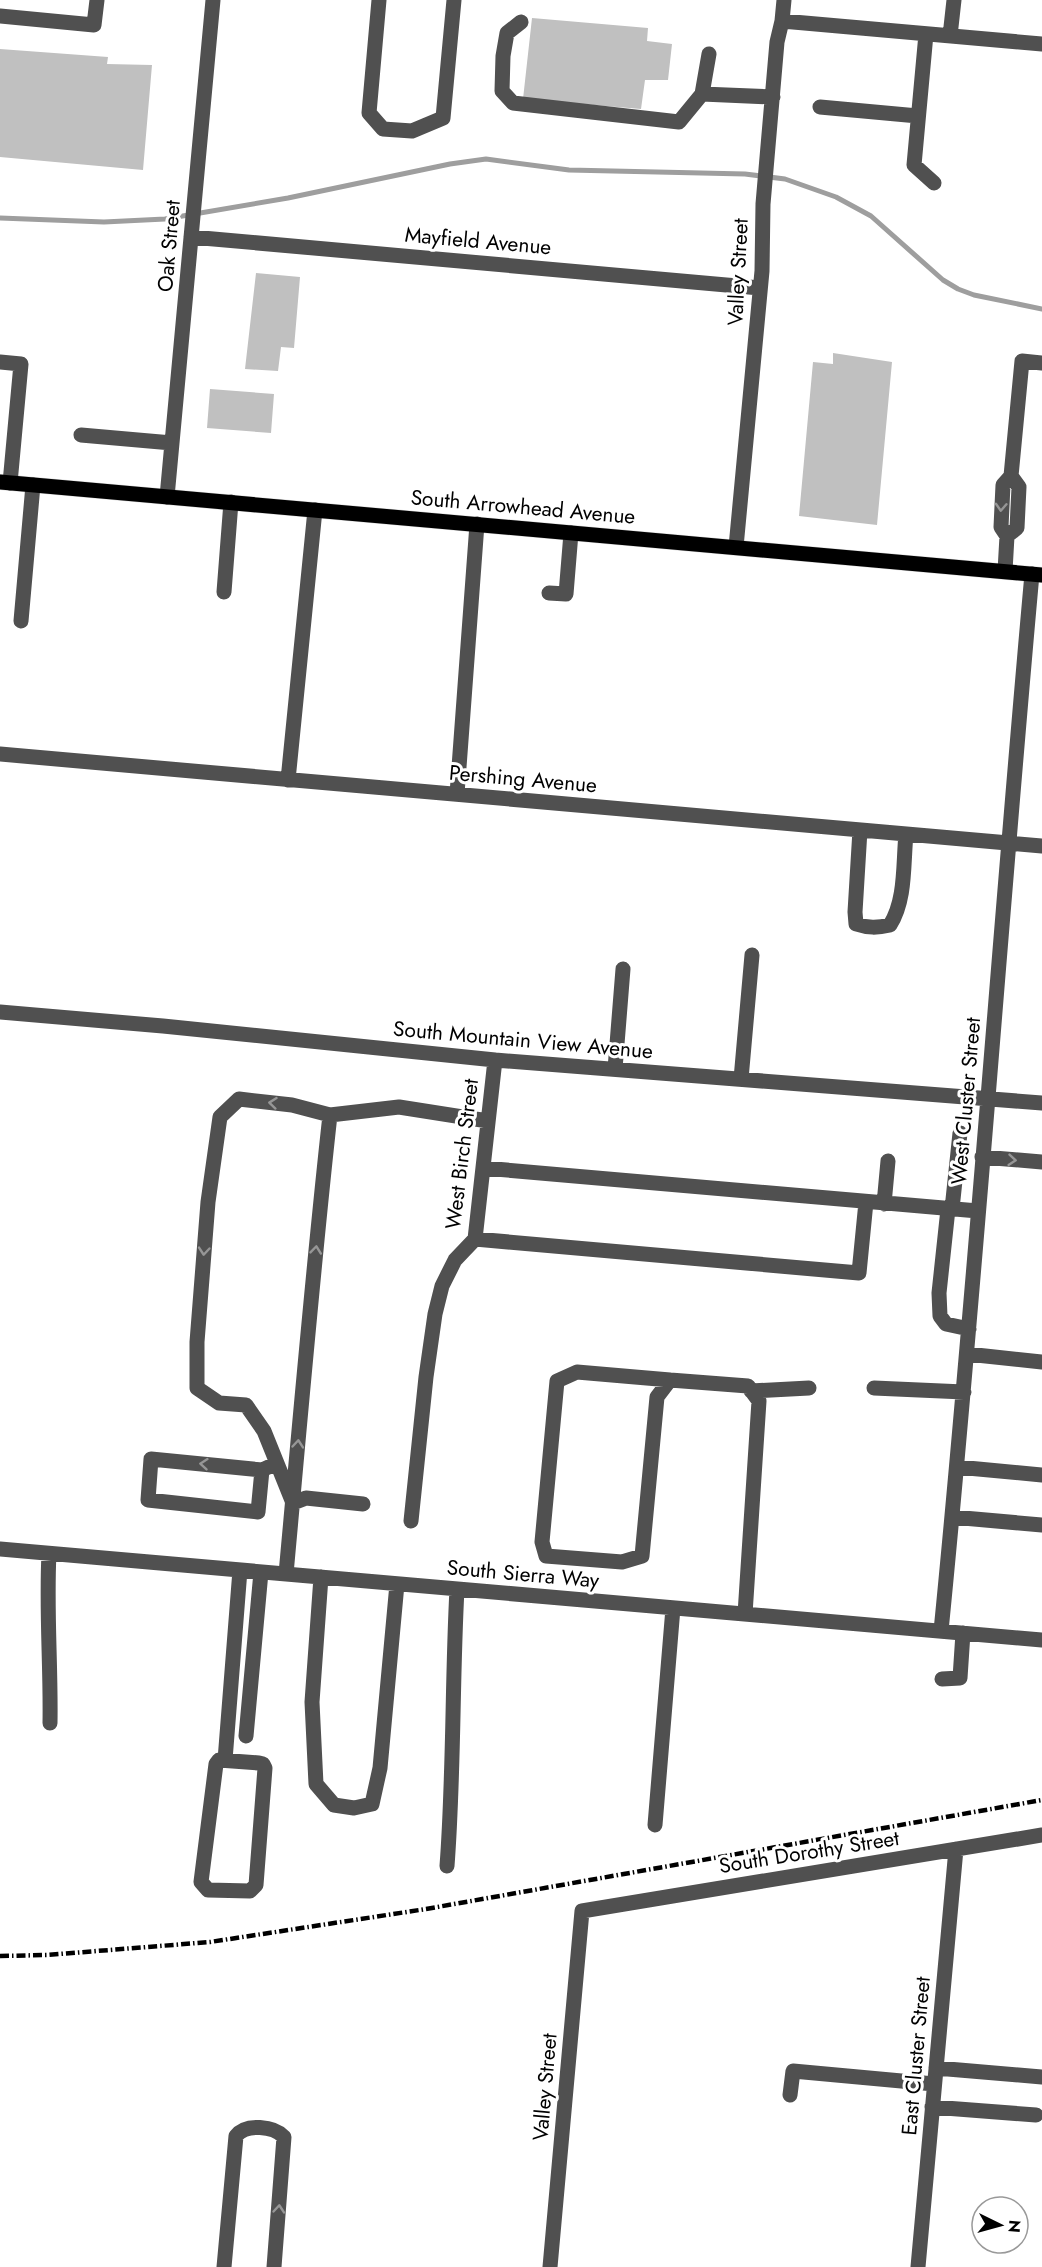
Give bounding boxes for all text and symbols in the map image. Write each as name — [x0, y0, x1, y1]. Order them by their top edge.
street label: Oak Street — [150, 199, 188, 293]
street label: Valley Street — [720, 217, 756, 327]
street label: Mayfield Avenue — [403, 220, 553, 262]
street label: South Arrowhead Avenue — [409, 482, 637, 532]
one-way arrow — [995, 502, 1008, 511]
street label: Pershing Avenue — [448, 758, 598, 800]
street label: South Mountain View Avenue — [392, 1014, 654, 1066]
street label: West Cluster Street — [944, 1016, 988, 1186]
street label: West Birch Street — [438, 1077, 486, 1231]
one-way arrow — [269, 1097, 278, 1110]
one-way arrow — [1008, 1153, 1017, 1166]
one-way arrow — [198, 1246, 211, 1255]
one-way arrow — [309, 1246, 322, 1255]
one-way arrow — [291, 1440, 304, 1449]
one-way arrow — [199, 1458, 208, 1471]
street label: South Sierra Way — [446, 1552, 601, 1596]
street label: South Dorothy Street — [717, 1823, 901, 1881]
street label: East Cluster Street — [894, 1975, 938, 2137]
street label: Valley Street — [525, 2032, 565, 2142]
north arrow — [970, 2195, 1030, 2255]
one-way arrow — [272, 2204, 285, 2213]
text: N — [1002, 2219, 1026, 2234]

